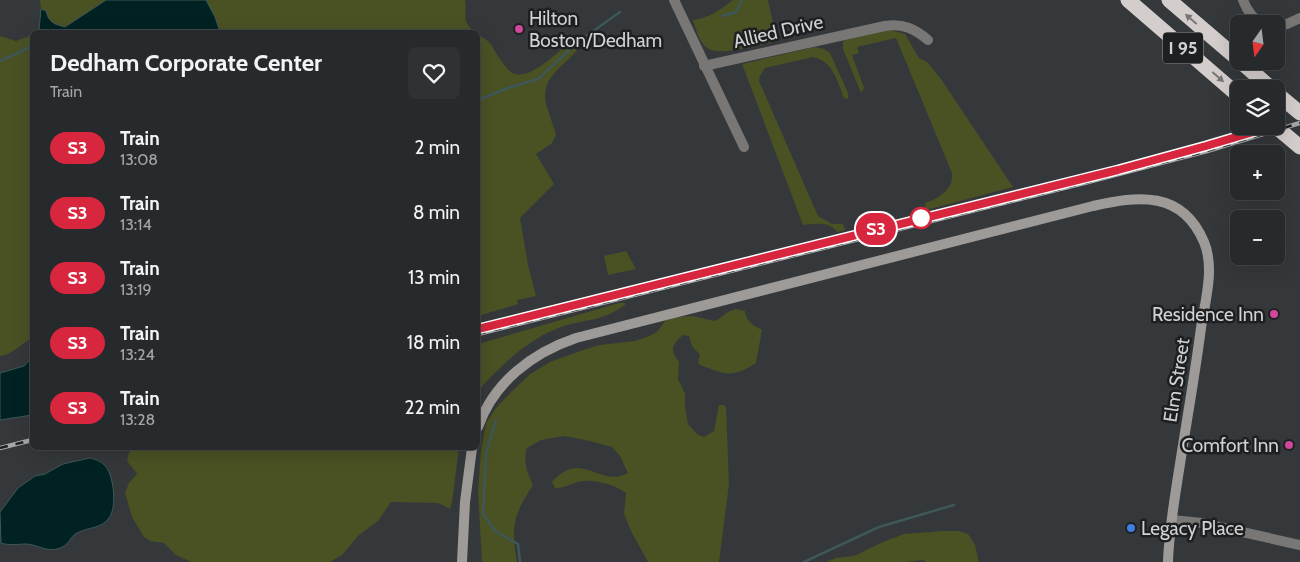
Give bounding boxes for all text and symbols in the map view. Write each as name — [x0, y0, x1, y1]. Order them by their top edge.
place label: Hilton Boston/Dedham — [529, 7, 662, 52]
street label: Allied Drive — [731, 10, 826, 53]
one-way arrow — [1184, 13, 1197, 24]
north arrow — [1230, 15, 1285, 70]
map controls — [1230, 15, 1285, 265]
marker: Hilton Boston/Dedham — [513, 23, 525, 35]
road number: I 95 — [1163, 32, 1203, 64]
button: heart — [408, 47, 460, 99]
text: Dedham Corporate Center — [50, 48, 322, 77]
one-way arrow — [1211, 72, 1224, 83]
button: layers — [1230, 80, 1285, 135]
text: Train — [50, 82, 82, 101]
text: Train — [120, 127, 160, 150]
text: 2 min — [414, 136, 460, 159]
text: S3 — [67, 137, 88, 159]
button: + — [1230, 145, 1285, 200]
text: 13:08 — [120, 150, 158, 169]
text: Train — [120, 192, 160, 215]
text: 8 min — [413, 201, 460, 224]
text: S3 — [67, 202, 88, 224]
unlabelled marker — [910, 207, 932, 229]
button: − — [1230, 210, 1285, 265]
line badge: S3 — [854, 213, 898, 245]
text: 13:14 — [120, 215, 152, 234]
text: S3 — [866, 218, 886, 240]
text: Train — [120, 257, 160, 280]
text: 13 min — [408, 266, 460, 289]
text: S3 — [67, 267, 88, 289]
text: 13:19 — [120, 280, 152, 299]
place label: Residence Inn — [1152, 303, 1264, 326]
marker: Residence Inn — [1268, 308, 1280, 320]
text: Train — [120, 322, 160, 345]
text: 18 min — [407, 331, 460, 354]
text: S3 — [67, 332, 88, 354]
street label: Elm Street — [1159, 336, 1195, 424]
text: 13:24 — [120, 345, 155, 364]
text: Train — [120, 387, 160, 410]
text: 22 min — [405, 396, 460, 419]
text: S3 — [67, 397, 88, 419]
text: 13:28 — [120, 410, 155, 429]
place label: Comfort Inn — [1181, 434, 1279, 457]
marker: Comfort Inn — [1283, 439, 1295, 451]
place label: Legacy Place — [1141, 517, 1244, 540]
marker: Legacy Place — [1125, 522, 1137, 534]

